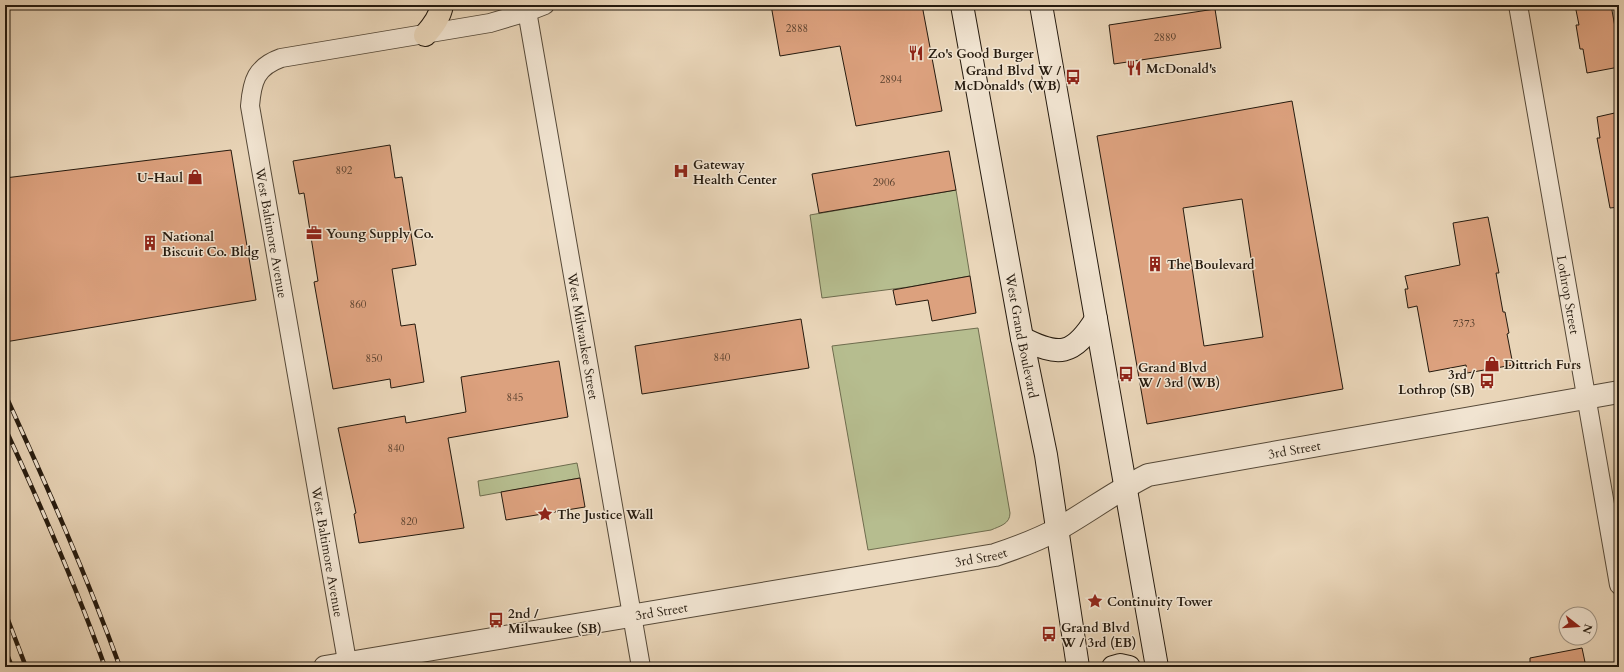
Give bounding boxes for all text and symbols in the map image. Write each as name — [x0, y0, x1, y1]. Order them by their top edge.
house number: 2888 — [786, 21, 808, 36]
house number: 2889 — [1154, 30, 1177, 45]
restaurant icon: Zo's Good Burger — [907, 44, 925, 62]
place label: Zo's Good Burger — [928, 45, 1035, 63]
restaurant icon: McDonald's — [1125, 59, 1143, 77]
place label: McDonald's — [1146, 60, 1217, 78]
place label: Grand Blvd W / McDonald's (WB) — [954, 62, 1061, 95]
bus stop icon: Grand Blvd W / McDonald's (WB) — [1064, 68, 1082, 86]
house number: 2894 — [880, 72, 903, 87]
place label: Gateway Health Center — [693, 156, 778, 189]
hospital icon: Gateway Health Center — [672, 162, 690, 180]
house number: 892 — [336, 163, 353, 178]
street label: West Baltimore Avenue — [251, 166, 291, 300]
shop icon: U-Haul — [186, 168, 204, 186]
place label: U-Haul — [137, 169, 183, 187]
house number: 2906 — [873, 175, 896, 190]
office icon: Young Supply Co. — [305, 224, 323, 242]
place label: Young Supply Co. — [326, 225, 434, 243]
place label: National Biscuit Co. Bldg — [162, 228, 259, 261]
building icon: National Biscuit Co. Bldg — [141, 234, 159, 252]
street label: Lothrop Street — [1552, 254, 1583, 336]
building icon: The Boulevard — [1146, 255, 1164, 273]
place label: The Boulevard — [1167, 256, 1255, 274]
street label: West Milwaukee Street — [563, 271, 602, 401]
street label: West Grand Boulevard — [1000, 271, 1042, 400]
house number: 860 — [350, 297, 367, 312]
house number: 7373 — [1453, 316, 1476, 331]
house number: 840 — [714, 350, 731, 365]
house number: 850 — [366, 351, 383, 366]
shop icon: Dittrich Furs — [1483, 355, 1501, 373]
place label: Dittrich Furs — [1504, 356, 1581, 374]
place label: Grand Blvd W / 3rd (WB) — [1137, 359, 1220, 392]
bus stop icon: Grand Blvd W / 3rd (WB) — [1117, 365, 1135, 383]
place label: 3rd / Lothrop (SB) — [1398, 366, 1475, 399]
bus stop icon: 3rd / Lothrop (SB) — [1478, 372, 1496, 390]
house number: 845 — [507, 390, 523, 405]
street label: 3rd Street — [1267, 437, 1322, 464]
house number: 840 — [388, 441, 405, 456]
street label: West Baltimore Avenue — [307, 485, 347, 619]
place icon: The Justice Wall — [536, 505, 554, 523]
place label: The Justice Wall — [557, 506, 653, 524]
house number: 820 — [401, 514, 418, 529]
street label: 3rd Street — [953, 544, 1010, 572]
place icon: Continuity Tower — [1086, 592, 1104, 610]
place label: Continuity Tower — [1107, 593, 1213, 611]
street label: 3rd Street — [634, 599, 689, 625]
place label: 2nd / Milwaukee (SB) — [508, 605, 602, 638]
north arrow — [1558, 606, 1598, 646]
bus stop icon: 2nd / Milwaukee (SB) — [487, 611, 505, 629]
place label: Grand Blvd W / 3rd (EB) — [1060, 619, 1136, 652]
text: N — [1578, 622, 1596, 636]
bus stop icon: Grand Blvd W / 3rd (EB) — [1040, 625, 1058, 643]

